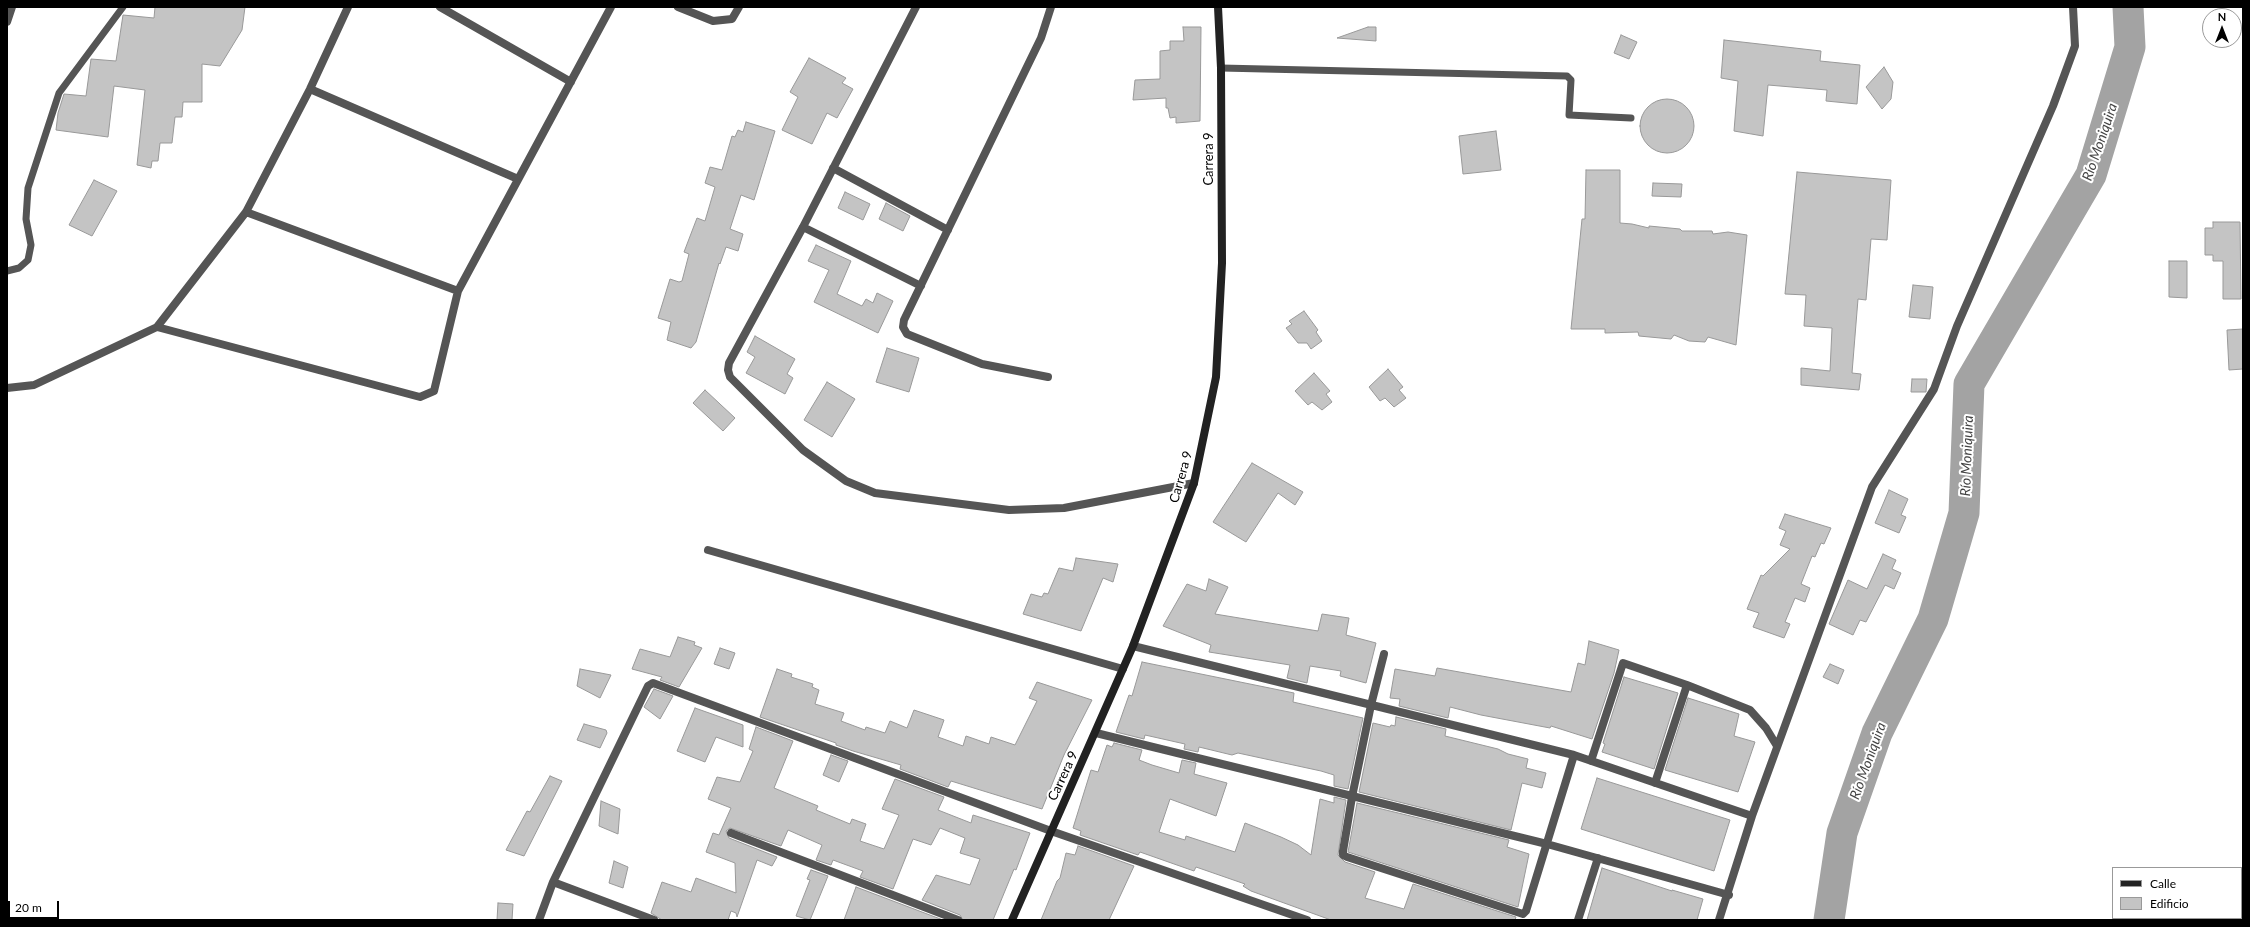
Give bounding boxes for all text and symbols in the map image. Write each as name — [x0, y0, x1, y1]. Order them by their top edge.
north arrow — [2202, 8, 2242, 48]
text: N — [2218, 10, 2226, 23]
water label: Río Moniquira — [2079, 101, 2121, 183]
street label: Carrera 9 — [1201, 132, 1217, 186]
water label: Río Moniquira — [1957, 415, 1977, 497]
street label: Carrera 9 — [1166, 449, 1196, 505]
water label: Río Moniquira — [1846, 720, 1890, 802]
street label: Carrera 9 — [1045, 749, 1081, 803]
legend — [2112, 867, 2242, 919]
text: Calle — [2150, 876, 2176, 891]
scale bar — [10, 893, 61, 919]
text: Edificio — [2150, 896, 2189, 911]
text: 20 m — [15, 900, 42, 915]

